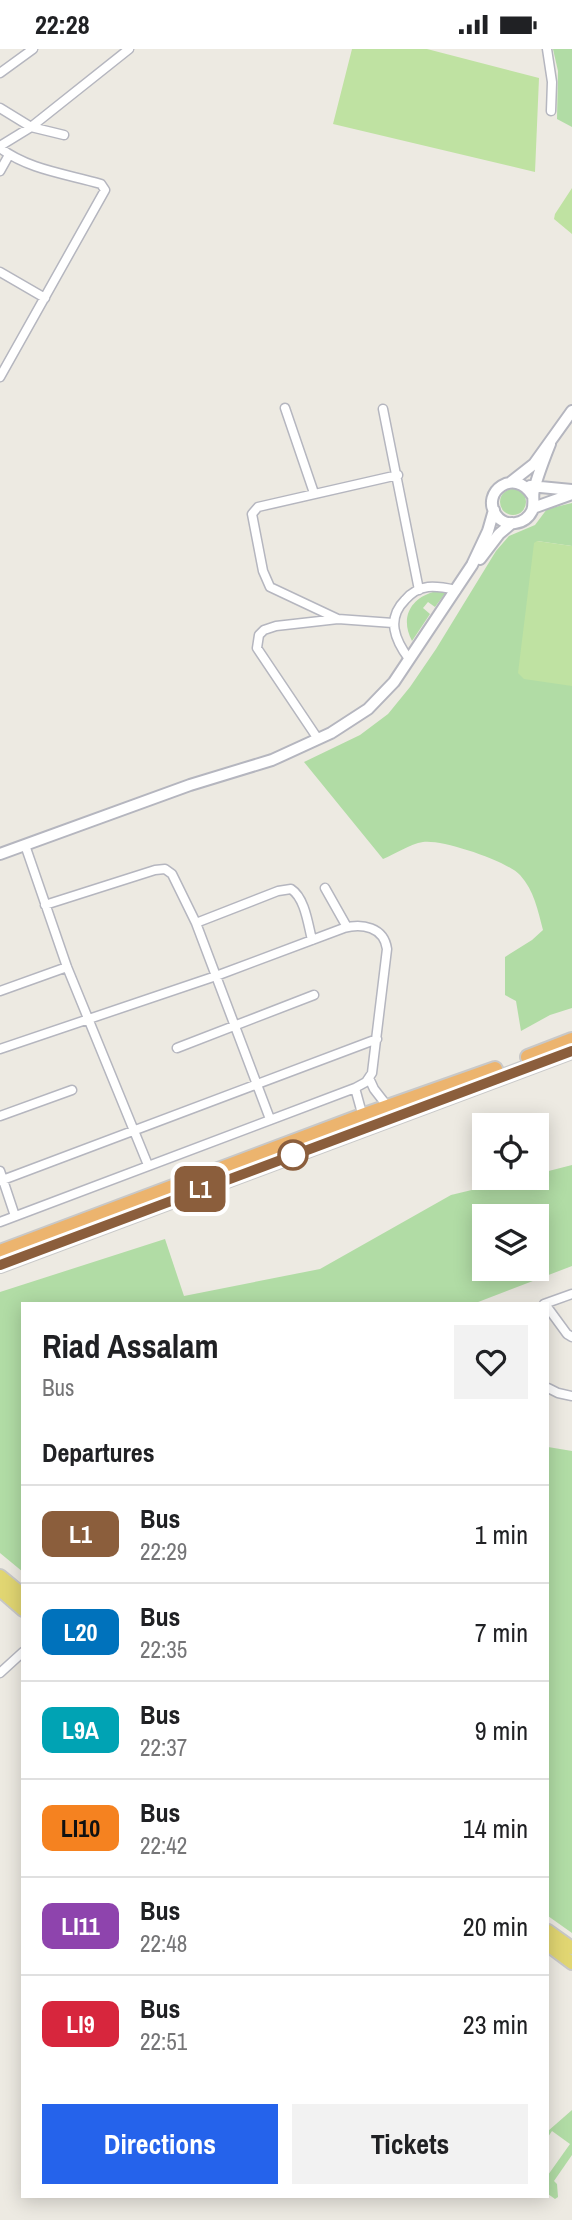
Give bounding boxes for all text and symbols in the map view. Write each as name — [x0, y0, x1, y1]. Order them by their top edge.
text: 22:28 — [35, 7, 90, 42]
map controls — [472, 1113, 549, 1281]
button: locate — [472, 1113, 549, 1190]
unlabelled marker — [278, 1140, 308, 1170]
line badge: L1 — [168, 1166, 232, 1212]
text: L1 — [189, 1173, 211, 1205]
button: layers — [472, 1204, 549, 1281]
text: Riad Assalam — [42, 1324, 218, 1368]
button: heart — [454, 1325, 528, 1399]
text: Bus — [42, 1372, 75, 1403]
text: Departures — [42, 1435, 155, 1470]
text: Bus — [140, 1501, 180, 1536]
text: 1 min — [475, 1517, 528, 1552]
text: L1 — [69, 1518, 92, 1550]
text: 22:29 — [140, 1536, 187, 1567]
text: Bus — [140, 1599, 180, 1634]
text: 7 min — [475, 1615, 528, 1650]
text: L20 — [64, 1616, 97, 1648]
text: 22:35 — [140, 1634, 187, 1665]
text: Bus — [140, 1697, 180, 1732]
text: 9 min — [475, 1713, 528, 1748]
text: L9A — [62, 1714, 99, 1746]
text: 22:37 — [140, 1732, 187, 1763]
text: Bus — [140, 1795, 180, 1830]
text: 14 min — [463, 1811, 528, 1846]
text: LI10 — [61, 1812, 100, 1844]
text: 22:42 — [140, 1830, 187, 1861]
text: Bus — [140, 1893, 180, 1928]
text: 20 min — [463, 1909, 528, 1944]
text: LI11 — [61, 1910, 100, 1942]
text: 22:48 — [140, 1928, 187, 1959]
text: Bus — [140, 1991, 180, 2026]
text: 23 min — [463, 2007, 528, 2042]
text: LI9 — [66, 2008, 95, 2040]
text: 22:51 — [140, 2026, 187, 2057]
button: Directions — [42, 2104, 278, 2184]
button: Tickets — [292, 2104, 528, 2184]

